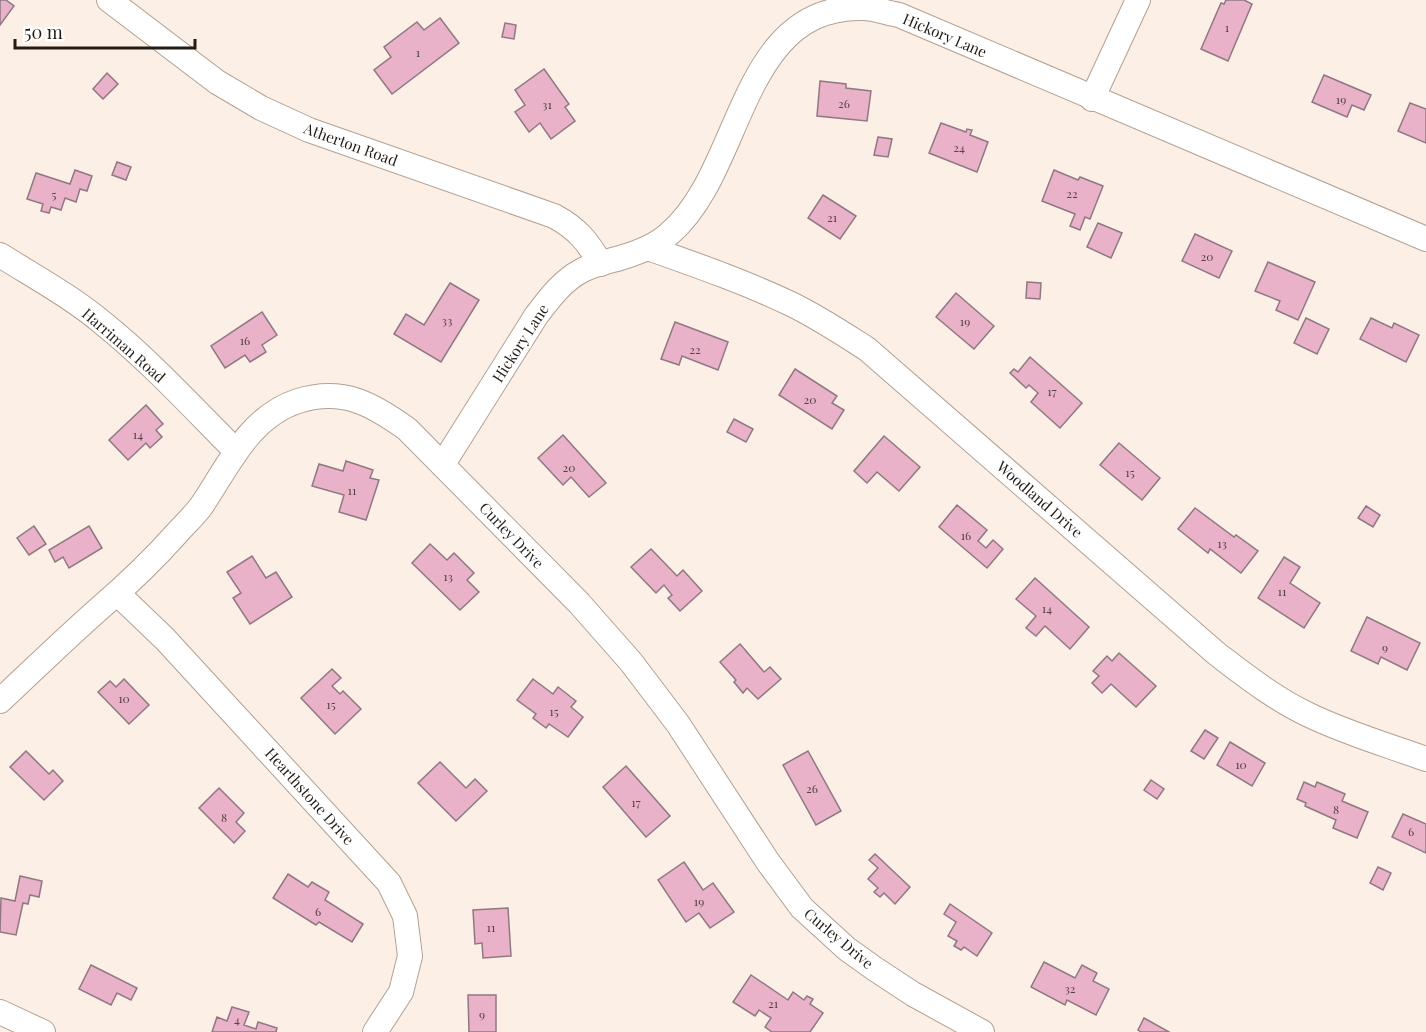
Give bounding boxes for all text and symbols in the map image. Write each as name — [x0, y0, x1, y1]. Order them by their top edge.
street label: Hickory Lane — [900, 8, 990, 62]
scale bar — [15, 12, 195, 50]
house number: 1 — [1225, 19, 1230, 35]
text: 50 m — [24, 20, 63, 44]
house number: 1 — [416, 44, 421, 60]
house number: 19 — [1336, 91, 1346, 107]
house number: 26 — [838, 95, 850, 111]
house number: 31 — [542, 96, 552, 112]
street label: Atherton Road — [300, 117, 401, 170]
house number: 24 — [953, 139, 965, 155]
house number: 22 — [1066, 185, 1078, 201]
house number: 5 — [52, 186, 57, 202]
house number: 21 — [827, 209, 838, 225]
house number: 20 — [1201, 248, 1213, 264]
street label: Hickory Lane — [487, 300, 553, 386]
street label: Harriman Road — [78, 303, 170, 387]
house number: 33 — [442, 312, 452, 328]
house number: 19 — [960, 313, 970, 329]
house number: 16 — [240, 332, 250, 348]
house number: 22 — [689, 341, 701, 357]
house number: 17 — [1047, 383, 1057, 399]
house number: 20 — [804, 391, 816, 407]
house number: 14 — [133, 426, 143, 442]
street label: Woodland Drive — [992, 456, 1087, 542]
house number: 20 — [563, 459, 575, 475]
house number: 15 — [1125, 464, 1135, 480]
house number: 11 — [348, 482, 357, 498]
street label: Curley Drive — [475, 498, 549, 572]
house number: 16 — [961, 527, 971, 543]
house number: 13 — [1217, 535, 1227, 551]
house number: 13 — [443, 568, 453, 584]
house number: 11 — [1278, 583, 1287, 599]
house number: 14 — [1042, 600, 1052, 616]
house number: 9 — [1382, 639, 1388, 655]
house number: 10 — [118, 690, 130, 706]
house number: 15 — [326, 696, 336, 712]
house number: 15 — [549, 703, 559, 719]
street label: Hearthstone Drive — [261, 743, 359, 849]
house number: 10 — [1235, 756, 1247, 772]
house number: 26 — [806, 780, 818, 796]
house number: 17 — [631, 794, 641, 810]
house number: 8 — [1333, 801, 1339, 817]
house number: 8 — [221, 809, 227, 825]
house number: 6 — [1408, 823, 1414, 839]
house number: 19 — [694, 893, 704, 909]
house number: 6 — [315, 903, 321, 919]
street label: Curley Drive — [800, 903, 878, 973]
house number: 11 — [487, 919, 496, 935]
house number: 32 — [1064, 980, 1076, 996]
house number: 21 — [768, 995, 779, 1011]
house number: 9 — [479, 1006, 485, 1022]
house number: 4 — [234, 1011, 240, 1027]

